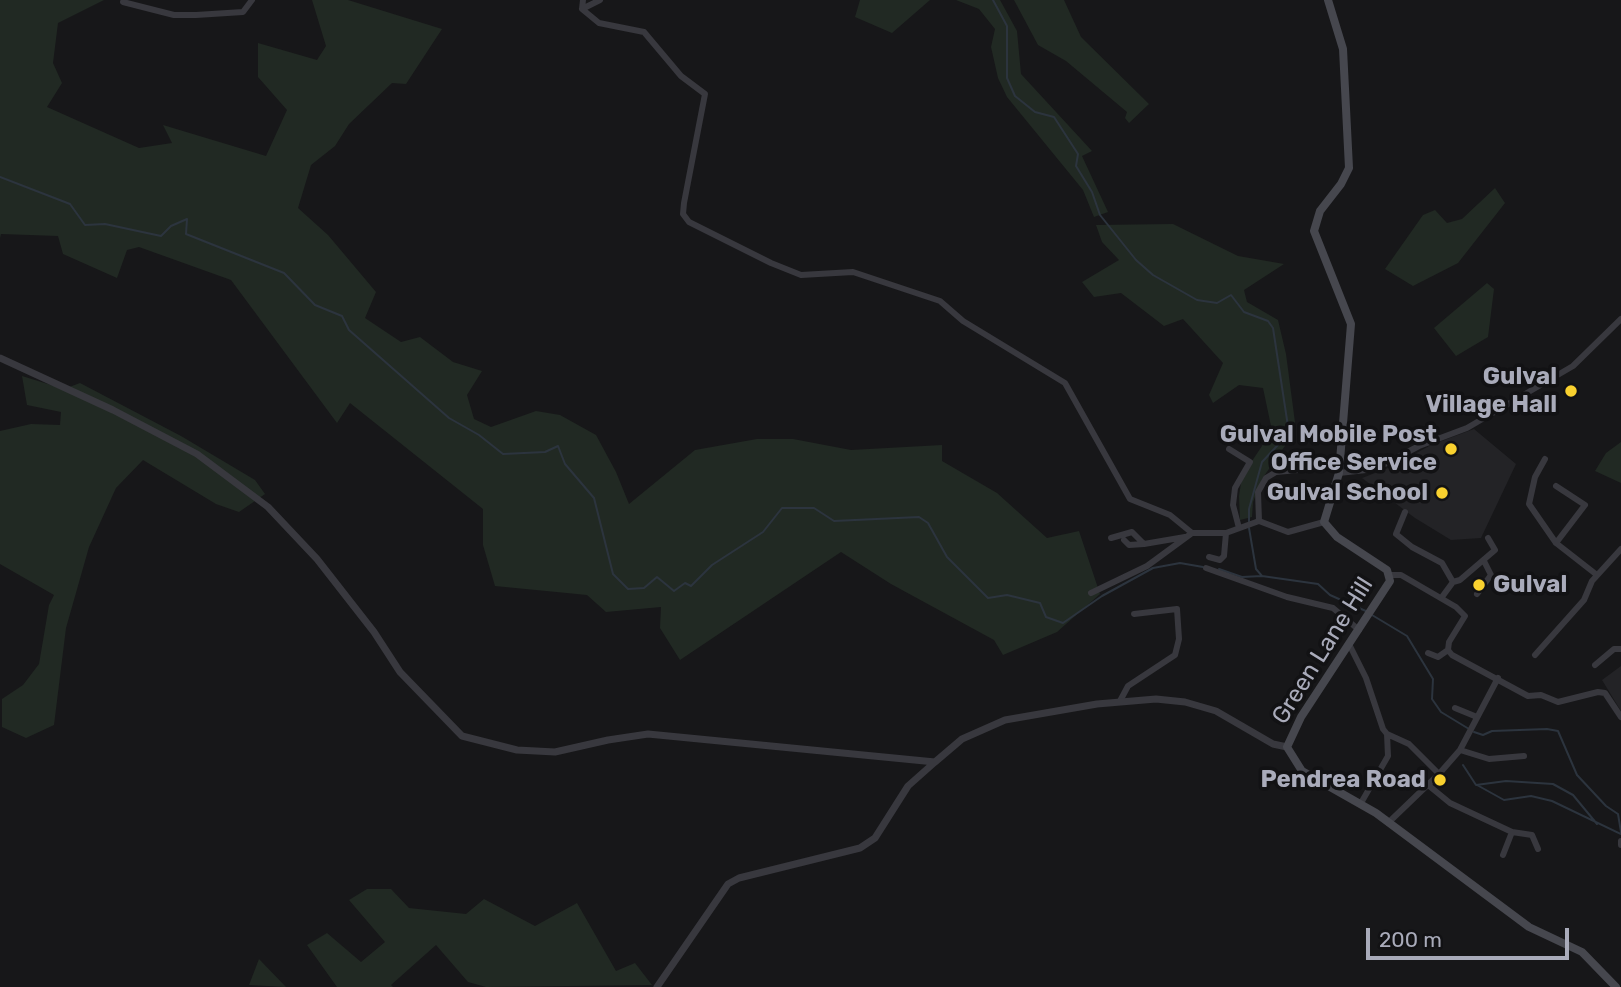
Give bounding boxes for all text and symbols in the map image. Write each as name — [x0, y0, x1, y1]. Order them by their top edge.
place label: Gulval Village Hall — [1426, 363, 1557, 419]
marker: Gulval Village Hall — [1563, 383, 1579, 399]
place label: Gulval Mobile Post Office Service — [1220, 421, 1437, 477]
marker: Gulval Mobile Post Office Service — [1443, 441, 1459, 457]
place label: Gulval School — [1267, 479, 1428, 507]
marker: Gulval School — [1434, 485, 1450, 501]
place label: Gulval — [1493, 571, 1567, 599]
street label: Green Lane Hill — [1266, 572, 1380, 730]
marker: Gulval — [1471, 577, 1487, 593]
place label: Pendrea Road — [1260, 766, 1426, 794]
marker: Pendrea Road — [1432, 772, 1448, 788]
scale bar — [1369, 914, 1572, 958]
text: 200 m — [1379, 927, 1442, 952]

